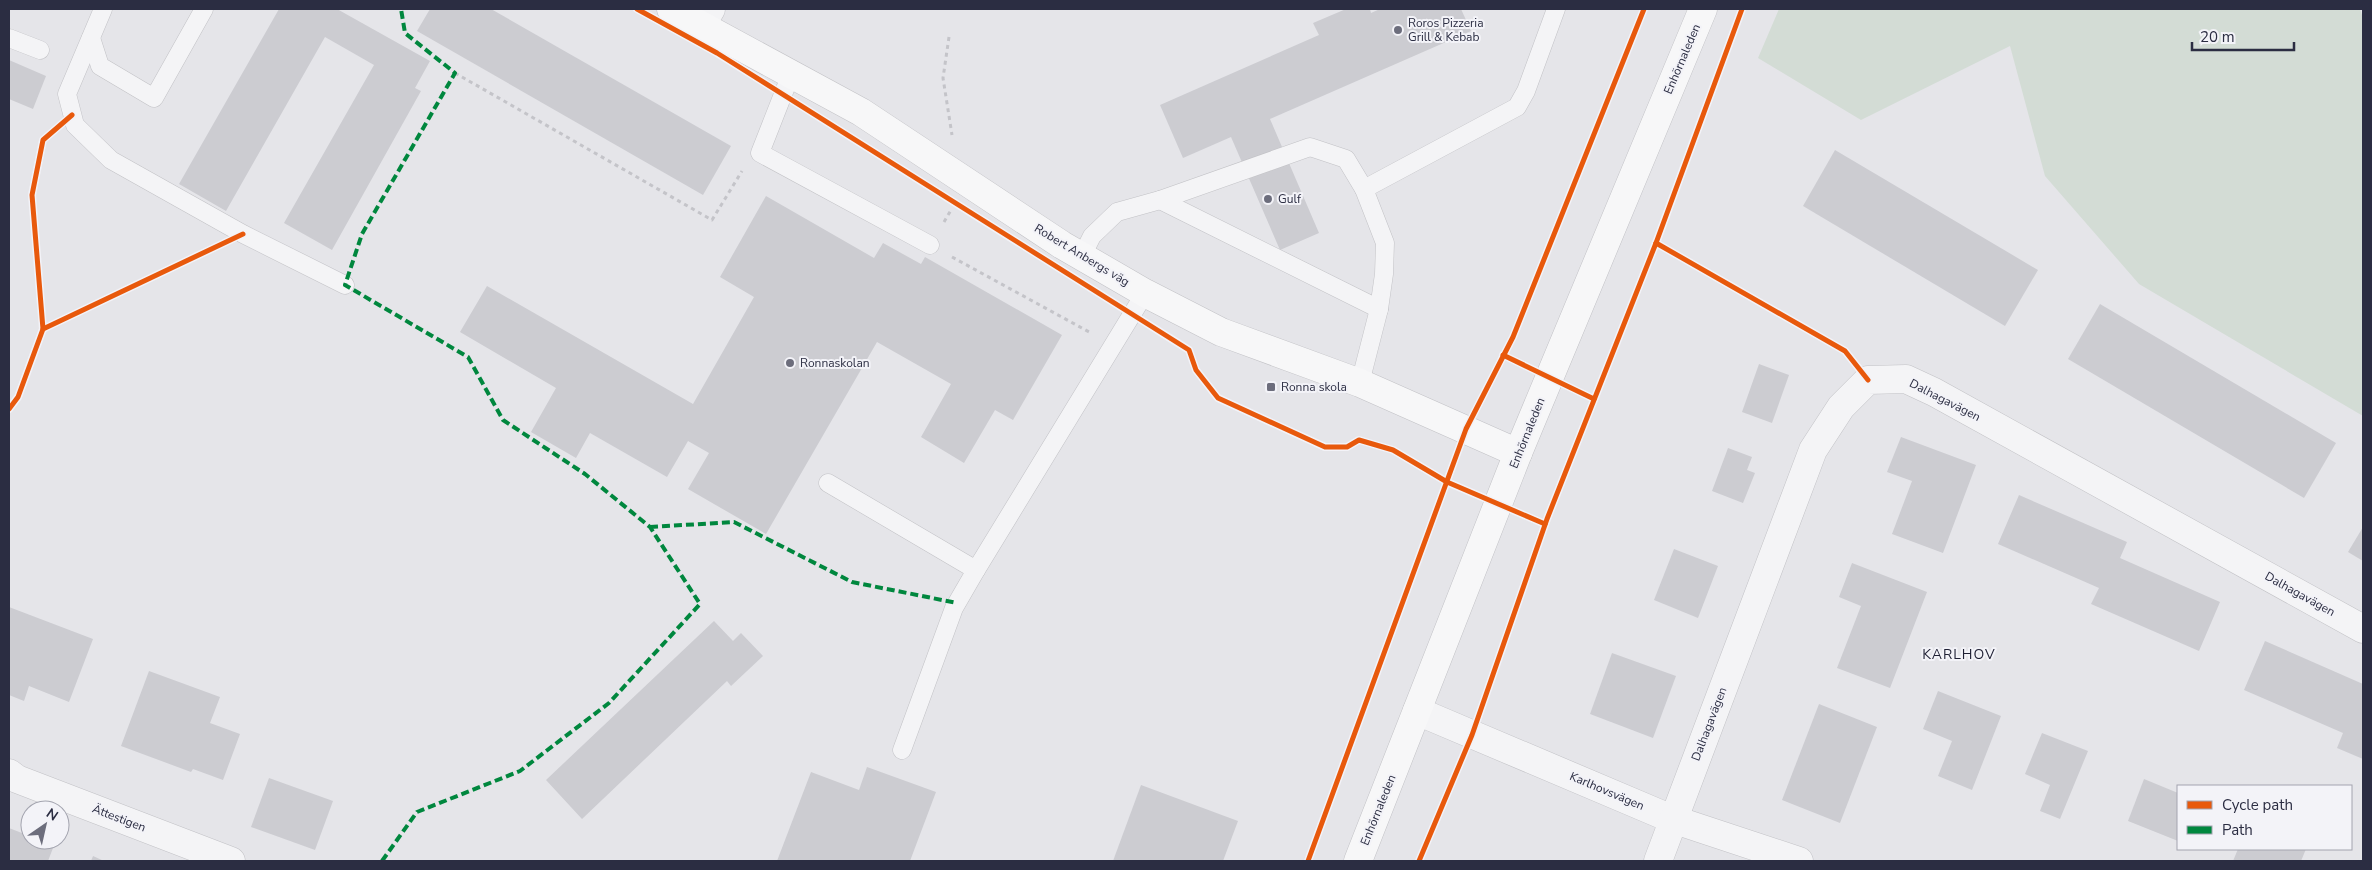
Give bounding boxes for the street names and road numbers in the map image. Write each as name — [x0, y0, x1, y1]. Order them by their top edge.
street label: Enhörnaleden — [1660, 21, 1704, 97]
street label: Robert Anbergs väg — [1031, 220, 1133, 290]
street label: Dalhagavägen — [1907, 375, 1983, 425]
street label: Enhörnaleden — [1506, 395, 1548, 471]
street label: Dalhagavägen — [2262, 568, 2338, 620]
street label: Dalhagavägen — [1688, 685, 1730, 763]
street label: Karlhovsvägen — [1567, 768, 1647, 814]
street label: Enhörnaleden — [1357, 772, 1399, 848]
street label: Ättestigen — [90, 800, 148, 836]

